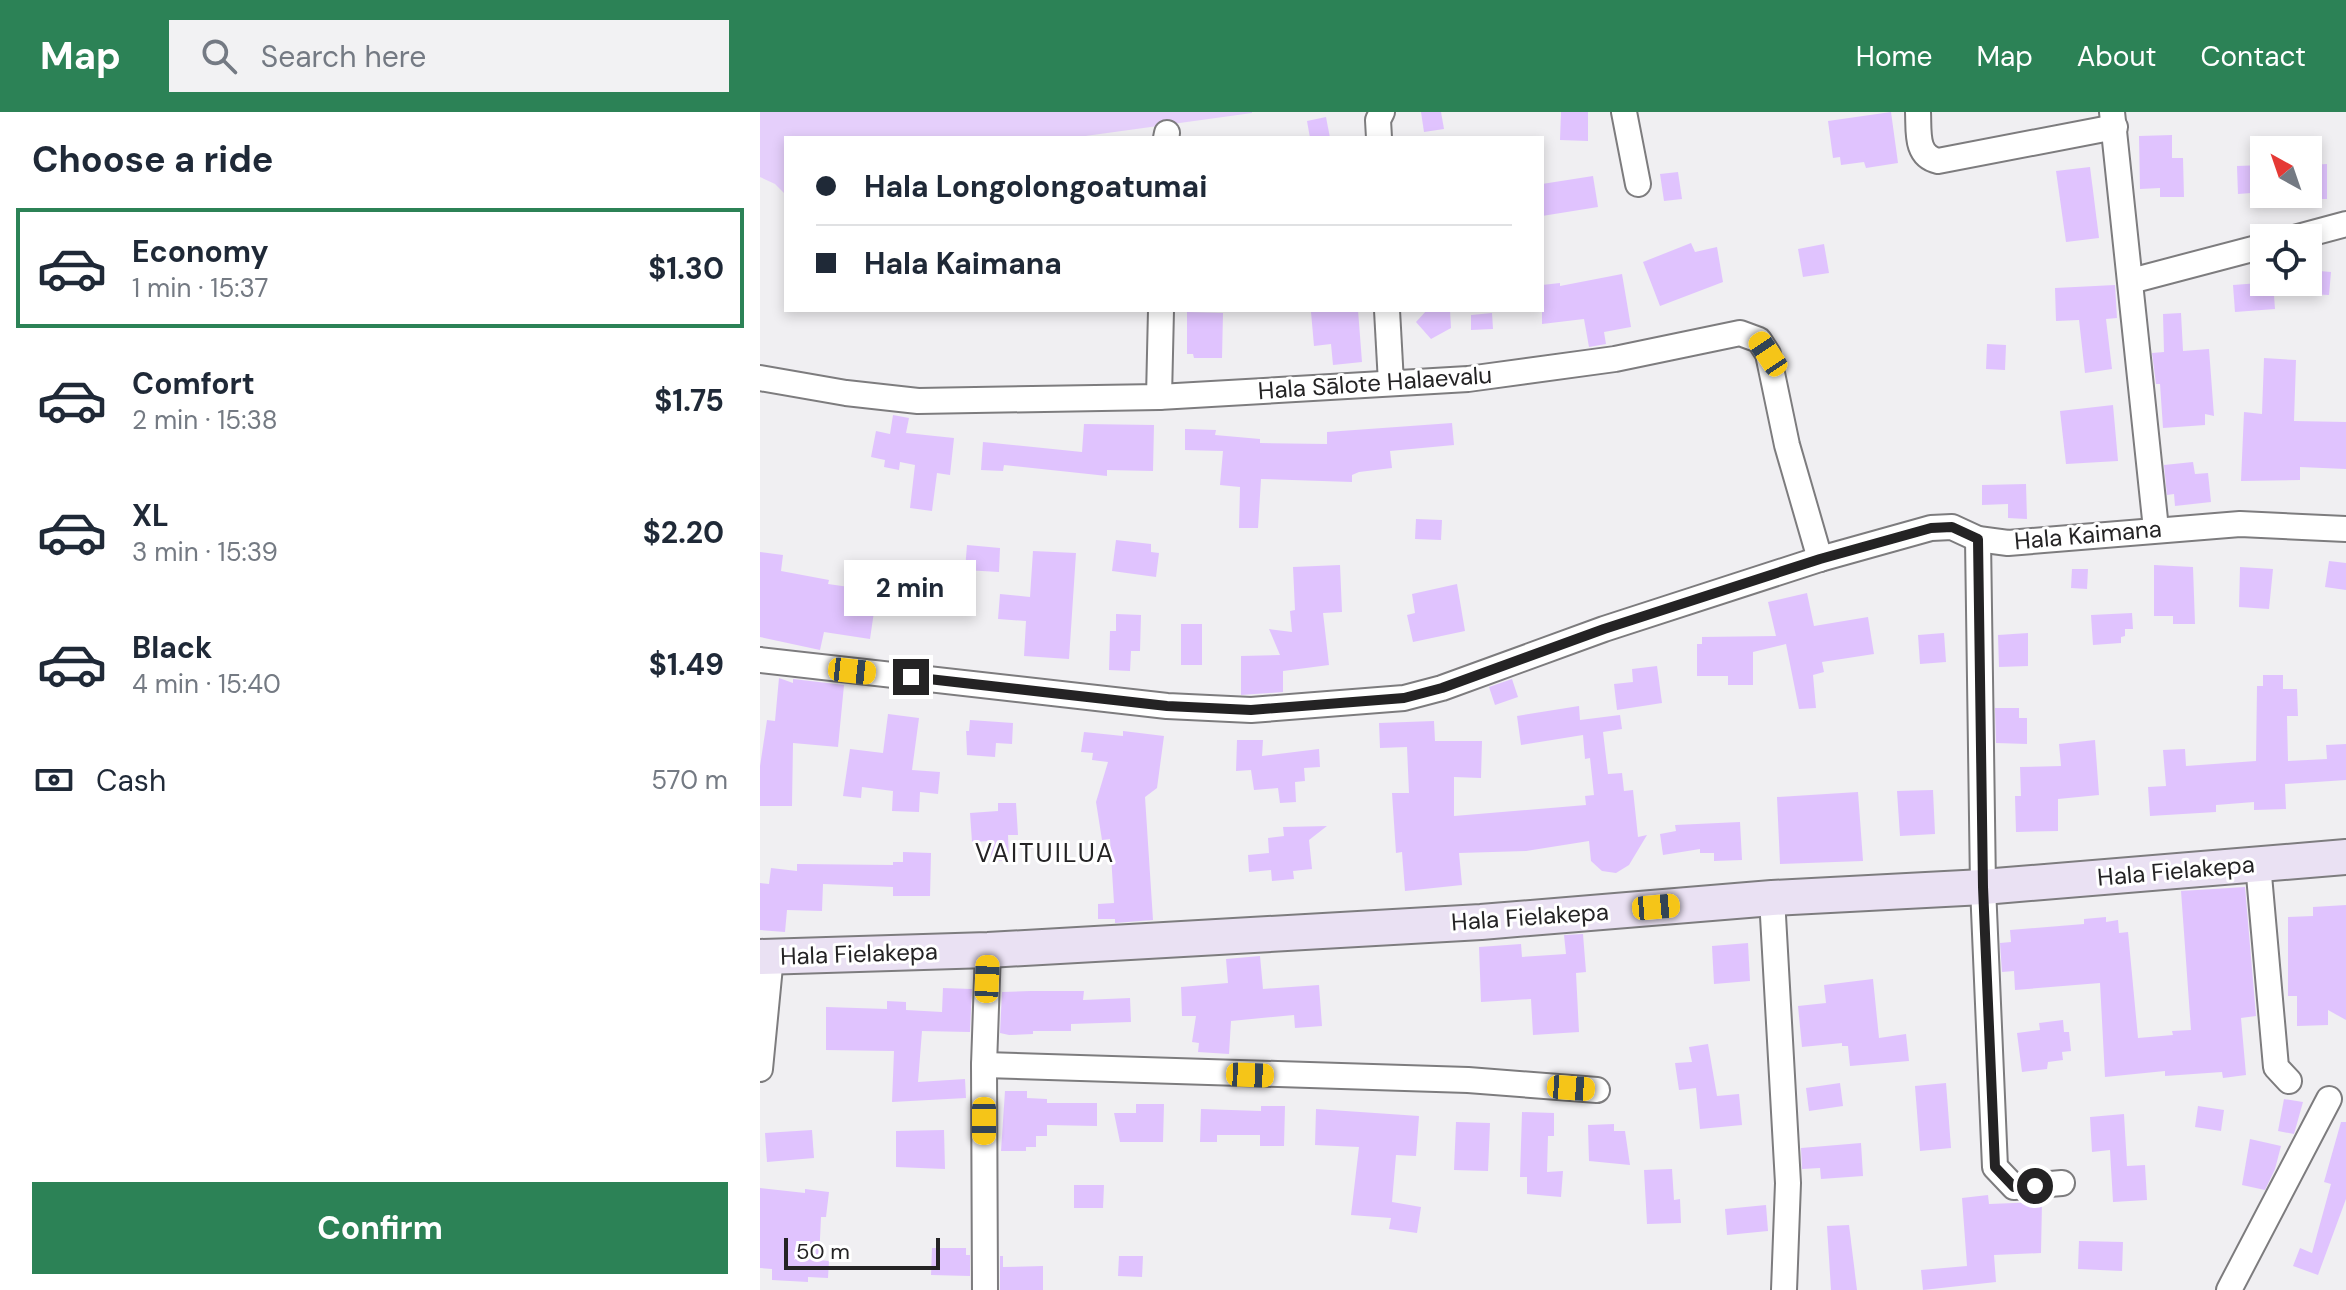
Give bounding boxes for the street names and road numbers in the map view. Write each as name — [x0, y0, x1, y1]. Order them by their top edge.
street label: Hala Sālote Halaevalu — [1257, 359, 1493, 406]
street label: Hala Kaimana — [2013, 513, 2163, 556]
street label: Hala Fielakepa — [2096, 848, 2256, 893]
street label: Hala Fielakepa — [1450, 896, 1610, 937]
street label: Hala Fielakepa — [780, 935, 938, 972]

